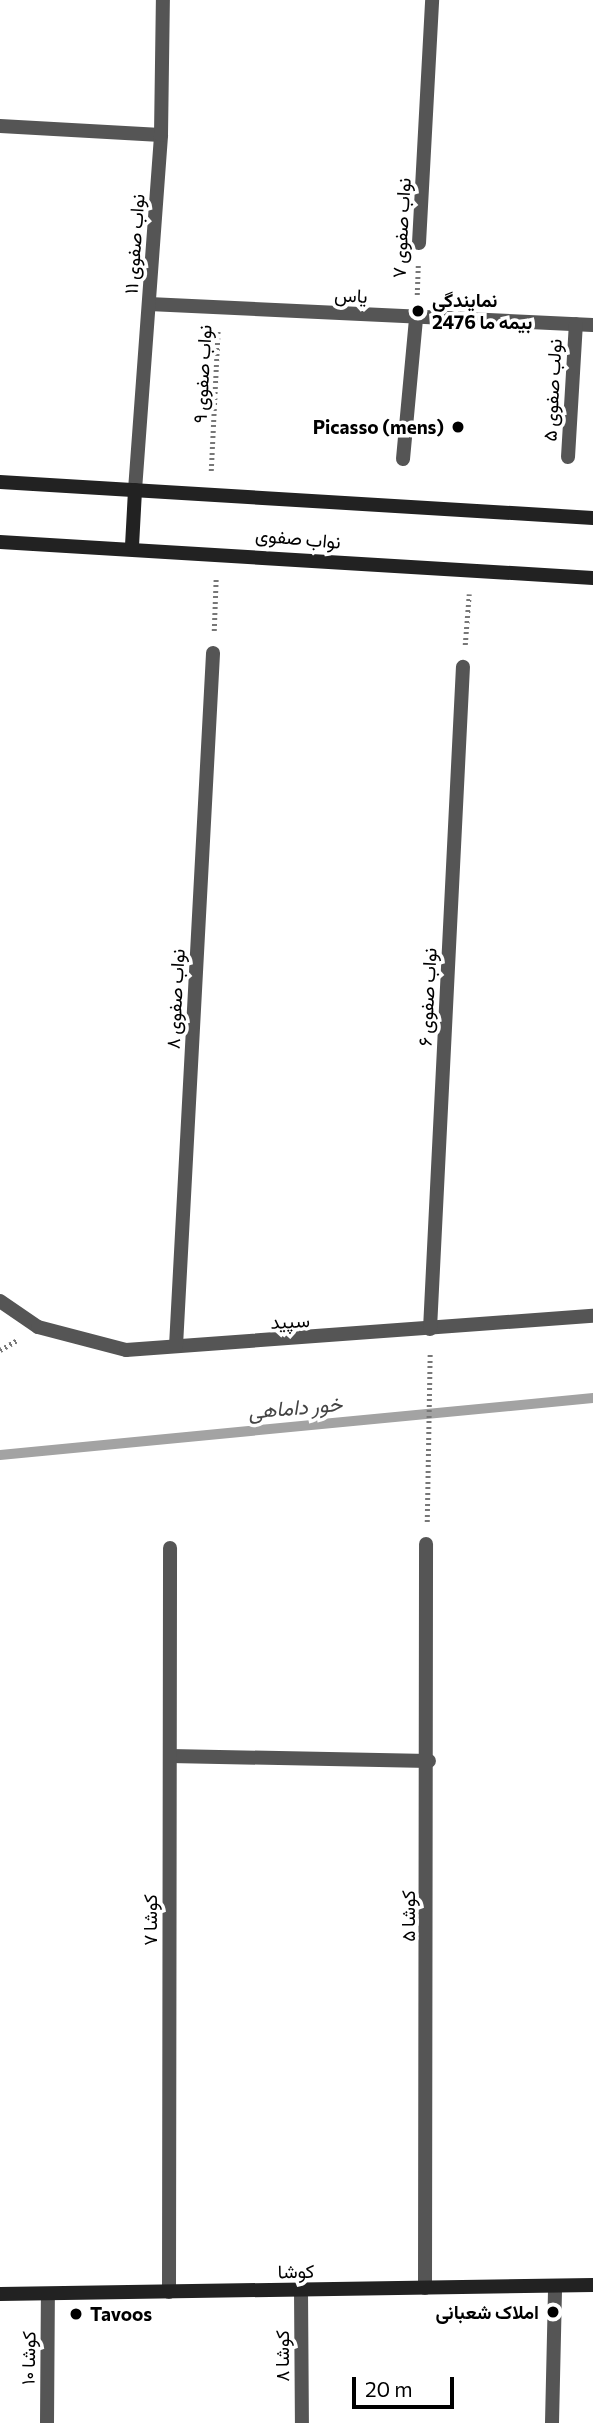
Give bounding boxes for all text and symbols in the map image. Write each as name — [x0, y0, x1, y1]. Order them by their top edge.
street label: نواب صفوی ۷ — [387, 177, 415, 279]
street label: نواب صفوی ۱۱ — [119, 193, 149, 295]
street label: یاس — [334, 283, 368, 307]
place label: نمایندگی بیمه ما 2476 — [432, 289, 532, 333]
marker: نمایندگی بیمه ما 2476 — [410, 303, 426, 319]
street label: نواب صفوی ۹ — [188, 324, 216, 424]
street label: نولب صفوی ۵ — [538, 338, 566, 442]
place label: Picasso (mens) — [313, 416, 444, 438]
marker: Picasso (mens) — [450, 419, 466, 435]
street label: نواب صفوی — [254, 523, 342, 553]
street label: نواب صفوی ۶ — [413, 947, 441, 1047]
street label: نواب صفوی ۸ — [161, 948, 189, 1050]
street label: سپید — [270, 1309, 310, 1333]
water label: خور داماهی — [247, 1390, 343, 1424]
street label: کوشا ۵ — [397, 1890, 419, 1942]
street label: کوشا ۷ — [139, 1894, 161, 1946]
street label: کوشا — [277, 2259, 315, 2283]
place label: املاک شعبانی — [436, 2301, 539, 2323]
place label: Tavoos — [90, 2303, 152, 2325]
marker: املاک شعبانی — [545, 2304, 561, 2320]
marker: Tavoos — [68, 2306, 84, 2322]
street label: کوشا ۸ — [271, 2330, 293, 2382]
street label: کوشا ۱۰ — [16, 2331, 40, 2385]
scale bar — [355, 2364, 456, 2408]
text: 20 m — [365, 2376, 413, 2401]

